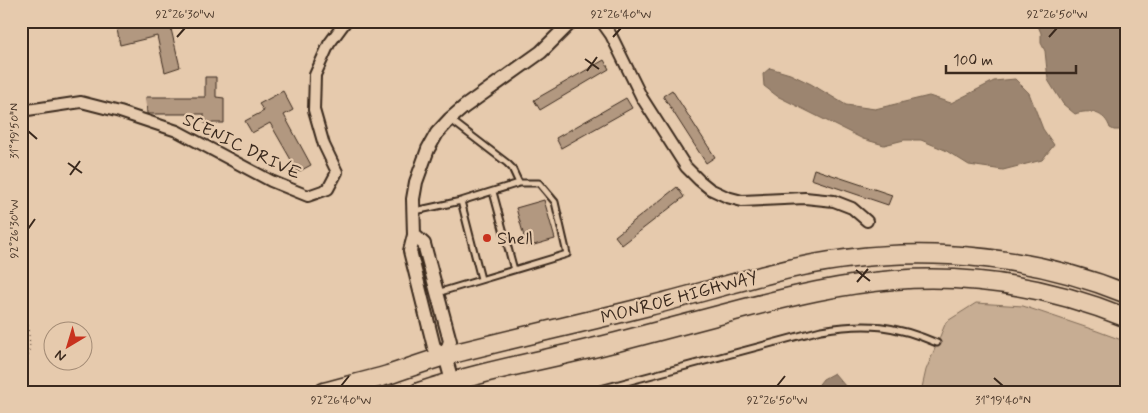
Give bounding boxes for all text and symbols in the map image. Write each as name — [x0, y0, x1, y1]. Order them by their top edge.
text: 92°26'30"W — [156, 7, 215, 23]
text: 92°26'40"W — [591, 7, 651, 23]
text: 92°26'50"W — [1027, 7, 1087, 23]
scale bar — [946, 42, 1076, 74]
text: 100 m — [953, 51, 993, 71]
text: 31°19'50"N — [7, 103, 23, 159]
street label: SCENIC DRIVE — [178, 108, 305, 186]
text: 92°26'30"W — [7, 199, 23, 258]
place label: Shell — [497, 227, 533, 251]
marker: Shell — [481, 232, 493, 244]
street label: MONROE HIGHWAY — [598, 265, 761, 330]
north arrow — [42, 320, 92, 370]
text: N — [51, 345, 70, 365]
text: 92°26'40"W — [311, 393, 371, 409]
text: 92°26'50"W — [747, 393, 807, 409]
text: 31°19'40"N — [975, 393, 1031, 409]

